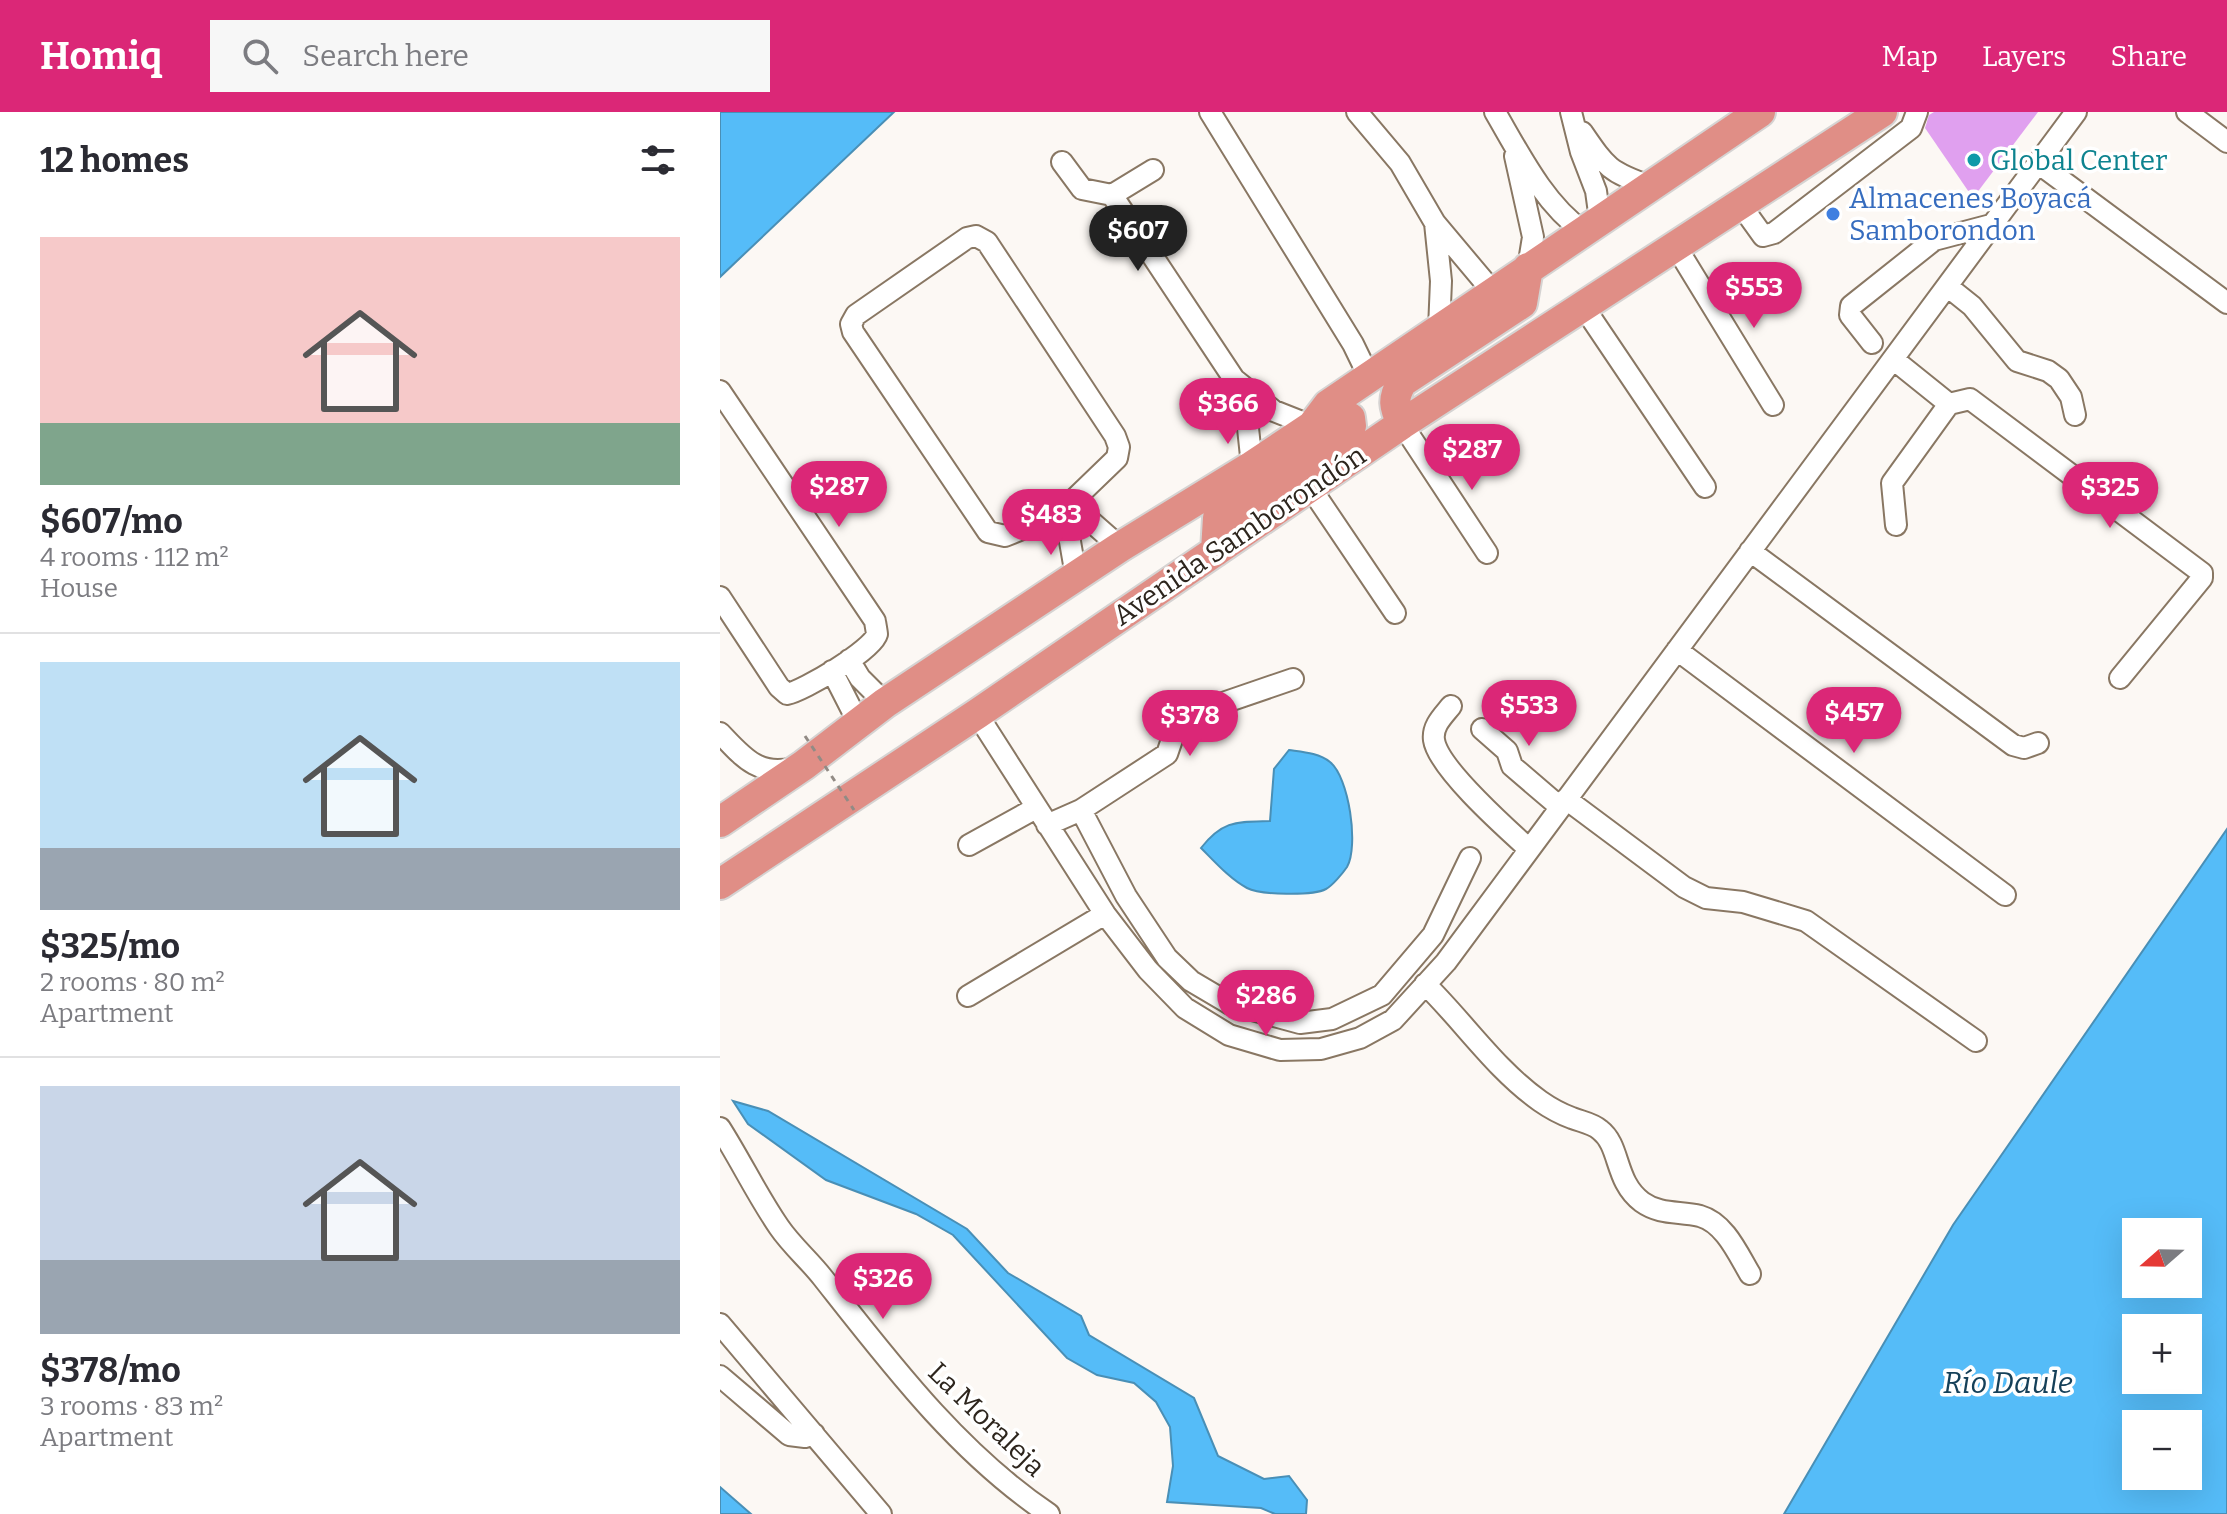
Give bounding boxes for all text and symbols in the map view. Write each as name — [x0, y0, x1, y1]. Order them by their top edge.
search box — [210, 20, 770, 92]
text: Homiq — [40, 33, 162, 79]
icon: search — [238, 34, 282, 78]
text: Search here — [302, 38, 469, 74]
text: Map — [1881, 40, 1938, 73]
text: Layers — [1982, 40, 2066, 73]
text: Share — [2110, 40, 2187, 73]
icon: filters — [636, 138, 680, 182]
text: 12 homes — [40, 140, 189, 181]
place label: Global Center — [1990, 144, 2167, 177]
marker: Global Center — [1965, 151, 1983, 169]
place label: Almacenes Boyacá Samborondon — [1849, 182, 2092, 247]
pin: $607 — [1091, 205, 1185, 273]
marker: Almacenes Boyacá Samborondon — [1824, 205, 1842, 223]
text: $607 — [1107, 215, 1169, 246]
pin: $553 — [1707, 262, 1801, 330]
text: $553 — [1725, 272, 1783, 303]
icon: home — [288, 289, 432, 433]
pin: $366 — [1181, 378, 1275, 446]
text: $366 — [1197, 388, 1259, 419]
pin: $287 — [1425, 424, 1519, 492]
text: $287 — [1442, 434, 1502, 465]
street label: Avenida Samborondón — [1107, 438, 1372, 632]
pin: $287 — [792, 461, 886, 529]
pin: $325 — [2063, 462, 2157, 530]
text: $287 — [809, 471, 869, 502]
text: $325 — [2080, 472, 2140, 503]
pin: $483 — [1004, 489, 1098, 557]
text: $483 — [1020, 499, 1082, 530]
text: $607/mo — [40, 501, 183, 542]
text: 4 rooms · 112 m² — [40, 542, 229, 573]
text: House — [40, 573, 118, 604]
pin: $533 — [1482, 680, 1576, 748]
pin: $457 — [1807, 687, 1901, 755]
pin: $378 — [1143, 690, 1237, 758]
text: $533 — [1500, 690, 1558, 721]
text: $457 — [1824, 697, 1884, 728]
text: $378 — [1160, 700, 1220, 731]
icon: home — [288, 714, 432, 858]
text: $325/mo — [40, 926, 180, 967]
text: 2 rooms · 80 m² — [40, 967, 225, 998]
pin: $286 — [1219, 970, 1313, 1038]
text: $286 — [1235, 980, 1297, 1011]
text: Apartment — [40, 998, 173, 1029]
icon: home — [288, 1138, 432, 1282]
north arrow — [2122, 1218, 2202, 1298]
map controls — [2122, 1218, 2202, 1490]
pin: $326 — [836, 1253, 930, 1321]
text: $326 — [853, 1263, 913, 1294]
button: + — [2122, 1314, 2202, 1394]
text: $378/mo — [40, 1350, 181, 1391]
street label: La Moraleja — [922, 1356, 1052, 1483]
water label: Río Daule — [1943, 1365, 2073, 1401]
text: 3 rooms · 83 m² — [40, 1391, 223, 1422]
button: − — [2122, 1410, 2202, 1490]
text: Apartment — [40, 1422, 173, 1453]

